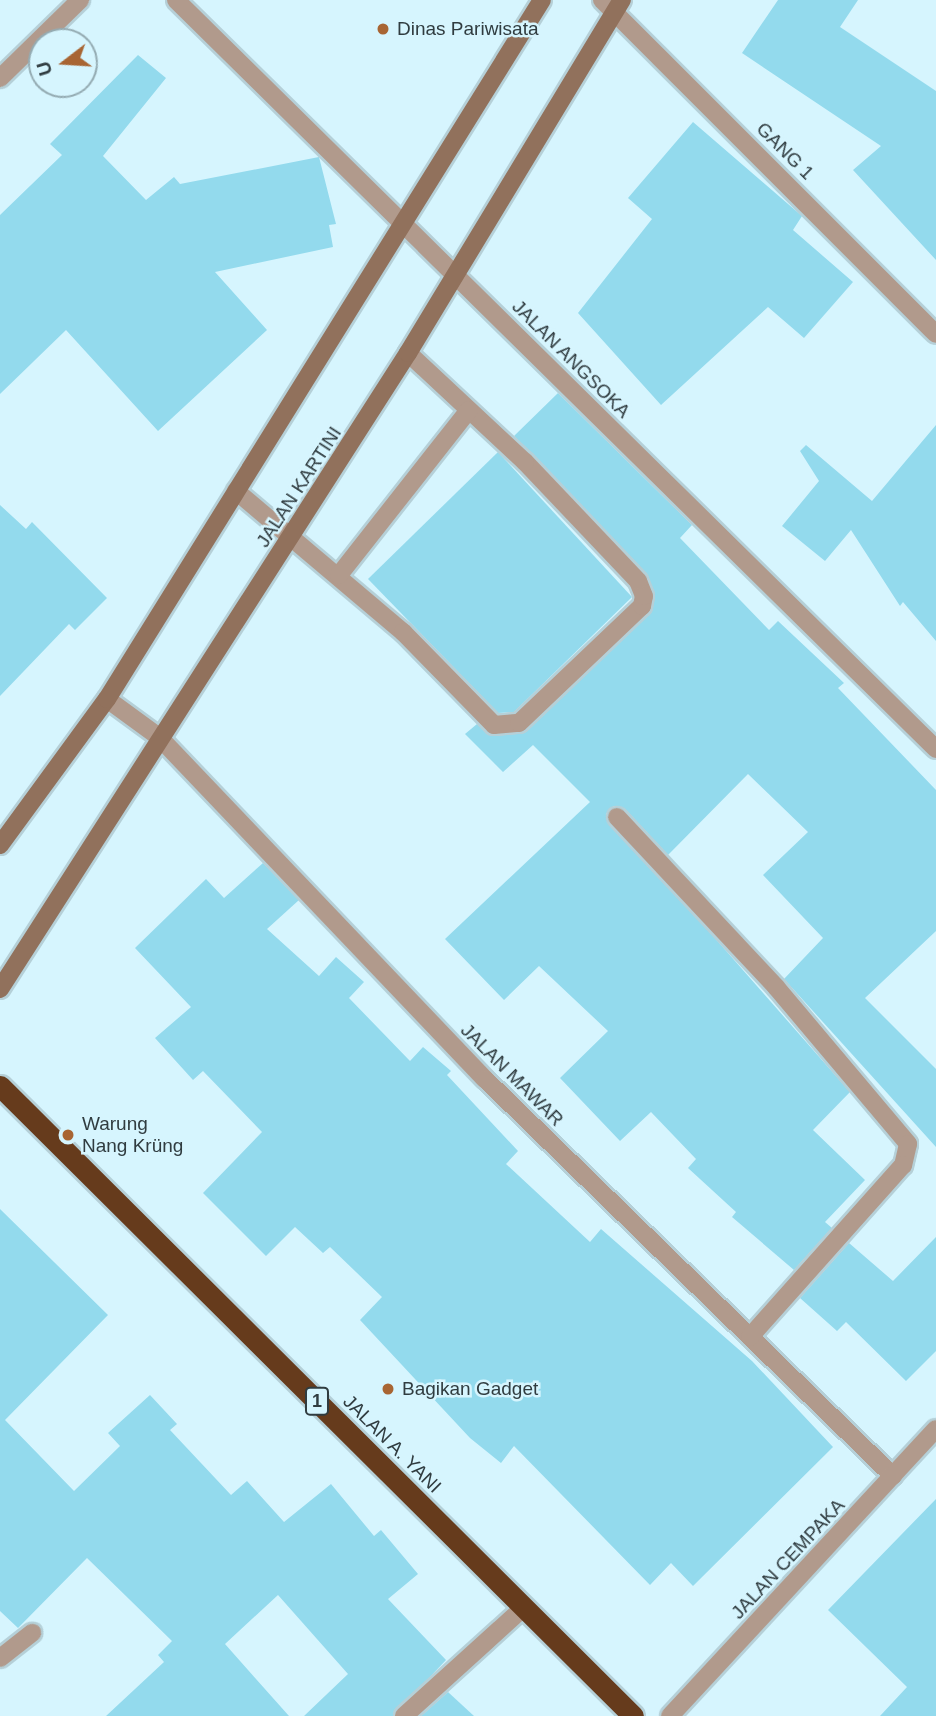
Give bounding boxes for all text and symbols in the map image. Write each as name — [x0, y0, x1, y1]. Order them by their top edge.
place label: Dinas Pariwisata — [397, 18, 538, 40]
marker: Dinas Pariwisata — [375, 21, 391, 37]
north arrow — [28, 28, 98, 98]
text: U — [32, 59, 56, 78]
street label: GANG 1 — [752, 118, 818, 184]
street label: JALAN ANGSOKA — [507, 295, 635, 423]
street label: JALAN KARTINI — [252, 422, 346, 552]
street label: JALAN MAWAR — [456, 1019, 568, 1131]
place label: Warung Nang Krüng — [82, 1113, 183, 1157]
marker: Warung Nang Krüng — [60, 1127, 76, 1143]
place label: Bagikan Gadget — [402, 1378, 538, 1400]
marker: Bagikan Gadget — [380, 1381, 396, 1397]
road number: 1 — [305, 1386, 329, 1416]
street label: JALAN A. YANI — [338, 1390, 446, 1498]
street label: JALAN CEMPAKA — [726, 1494, 850, 1624]

